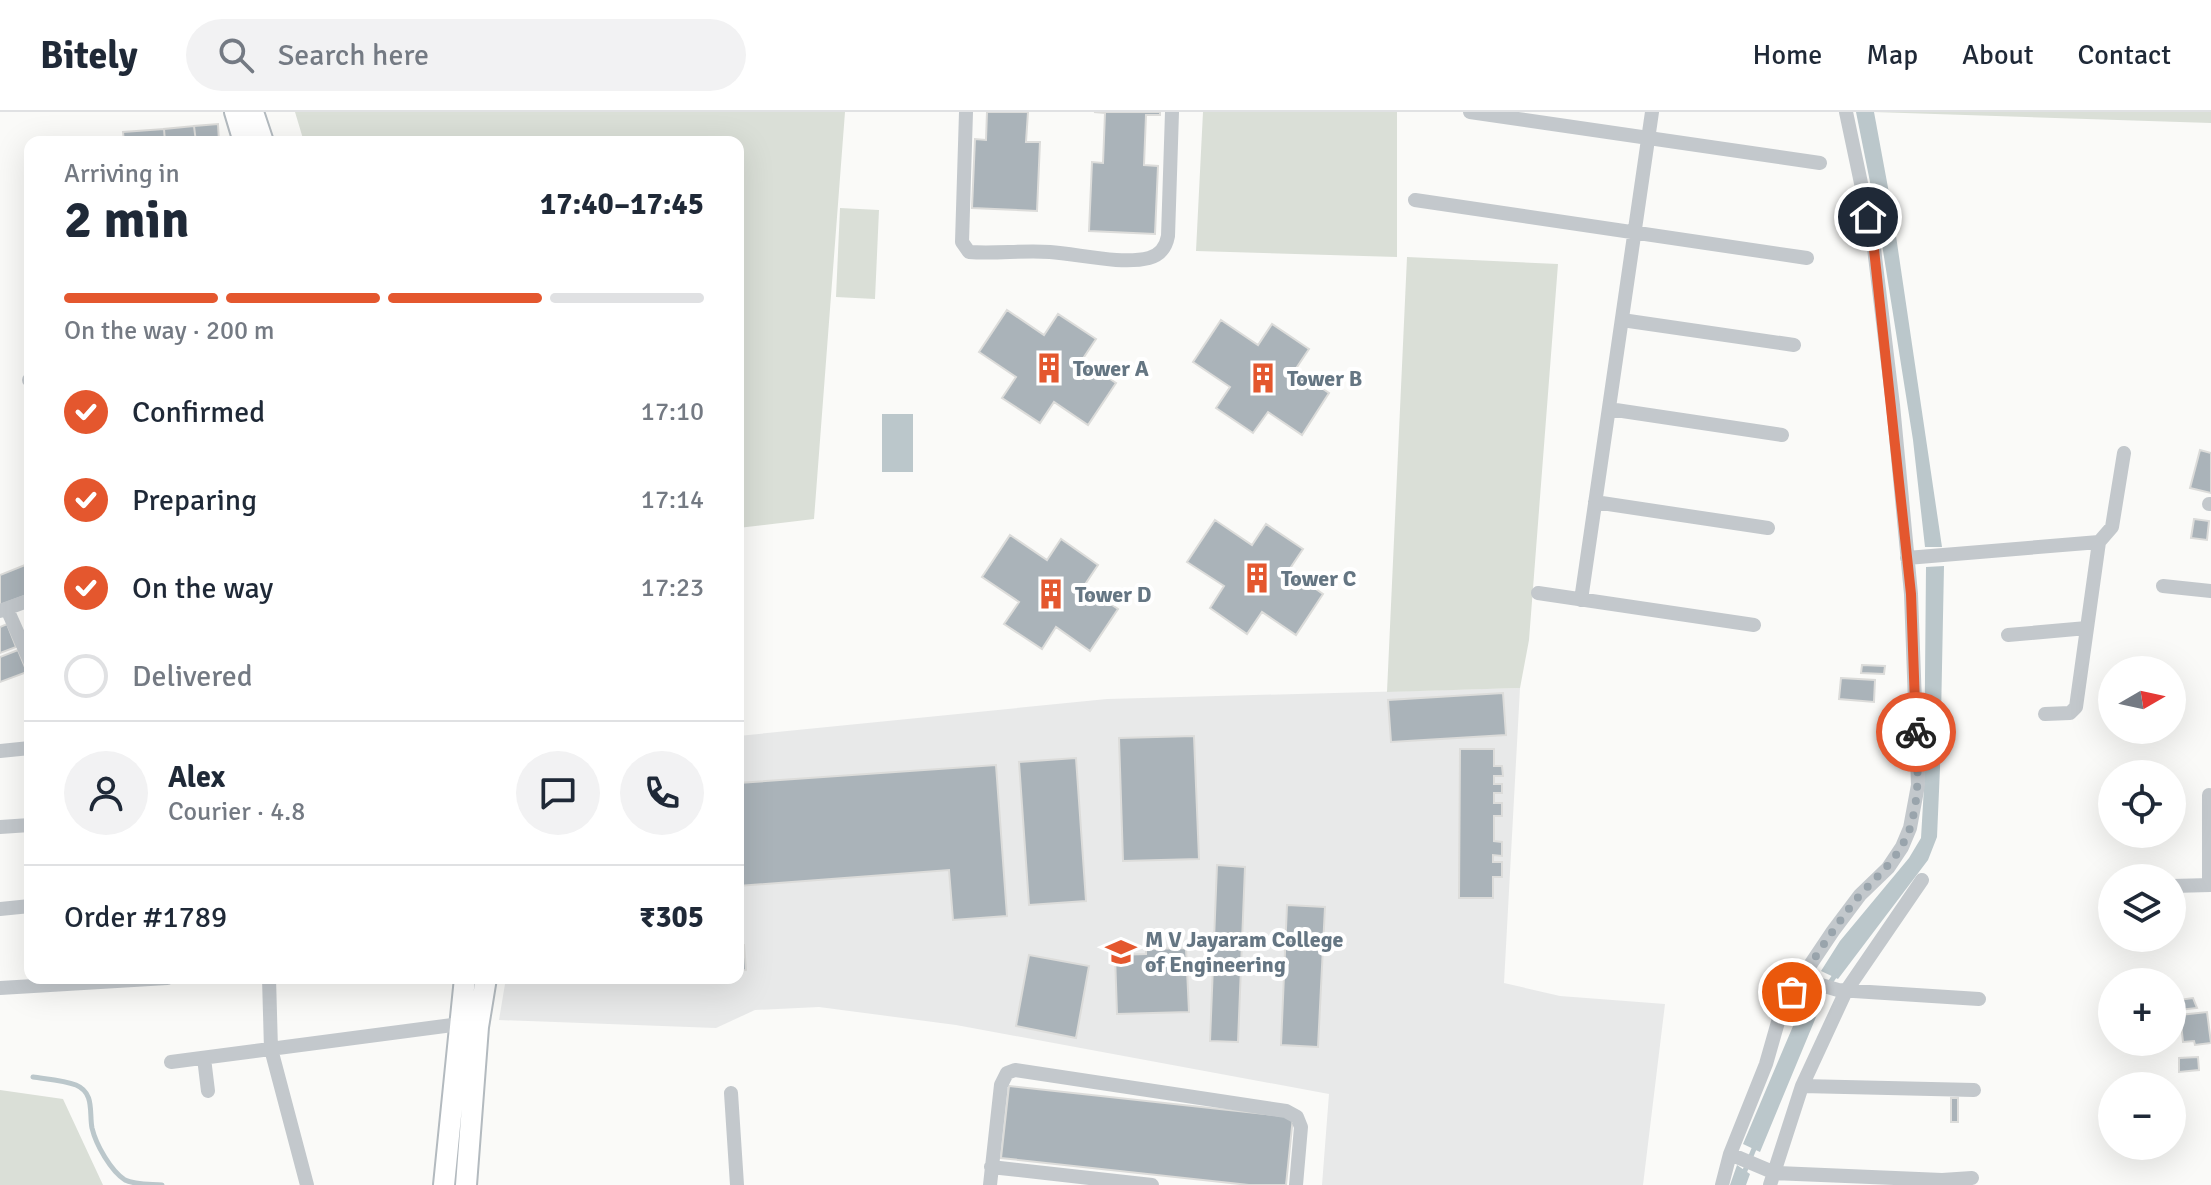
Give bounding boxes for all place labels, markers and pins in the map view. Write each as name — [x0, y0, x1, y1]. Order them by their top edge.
pin — [1834, 183, 1902, 251]
building icon: Tower A — [1032, 351, 1066, 385]
place label: Tower A — [1073, 355, 1149, 382]
building icon: Tower B — [1246, 361, 1280, 395]
place label: Tower B — [1287, 365, 1362, 392]
building icon: Tower C — [1240, 561, 1274, 595]
place label: Tower C — [1281, 565, 1356, 592]
building icon: Tower D — [1034, 577, 1068, 611]
place label: Tower D — [1075, 581, 1151, 608]
place label: M V Jayaram College of Engineering — [1145, 926, 1343, 978]
school or university icon: M V Jayaram College of Engineering — [1104, 935, 1138, 969]
pin — [1758, 958, 1826, 1026]

